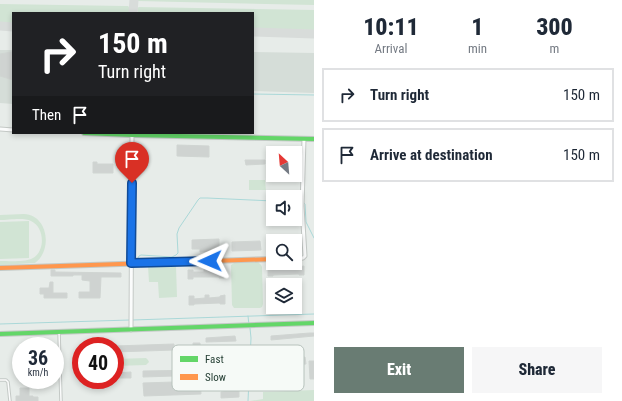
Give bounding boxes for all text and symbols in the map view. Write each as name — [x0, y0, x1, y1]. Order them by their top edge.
text: 10:11 — [363, 13, 419, 41]
text: 1 — [471, 13, 484, 41]
text: 300 — [536, 13, 573, 41]
text: 150 m — [98, 27, 168, 60]
icon: right — [32, 28, 84, 80]
text: Arrival — [374, 41, 408, 56]
text: min — [468, 41, 487, 56]
text: m — [550, 41, 559, 56]
text: Turn right — [98, 61, 166, 82]
icon: right — [336, 84, 358, 106]
text: Turn right — [370, 86, 429, 104]
text: 150 m — [563, 86, 600, 104]
icon: arrive — [69, 104, 91, 126]
text: Then — [32, 106, 61, 124]
pin — [115, 142, 149, 183]
icon: arrive — [336, 144, 358, 166]
north arrow — [266, 146, 302, 182]
map controls — [266, 146, 302, 314]
text: Arrive at destination — [370, 146, 493, 164]
text: 150 m — [563, 146, 600, 164]
icon: arrive — [121, 148, 143, 170]
button: sound — [266, 190, 302, 226]
button: search — [266, 234, 302, 270]
position arrow — [189, 240, 231, 282]
button: layers — [266, 278, 302, 314]
speed limit sign: 40 — [72, 337, 124, 389]
legend — [172, 345, 304, 391]
text: 36 — [28, 346, 48, 370]
button: Exit — [334, 347, 464, 393]
button: Share — [472, 347, 602, 393]
text: Fast — [205, 353, 224, 366]
text: km/h — [28, 367, 48, 378]
text: Slow — [205, 371, 226, 384]

